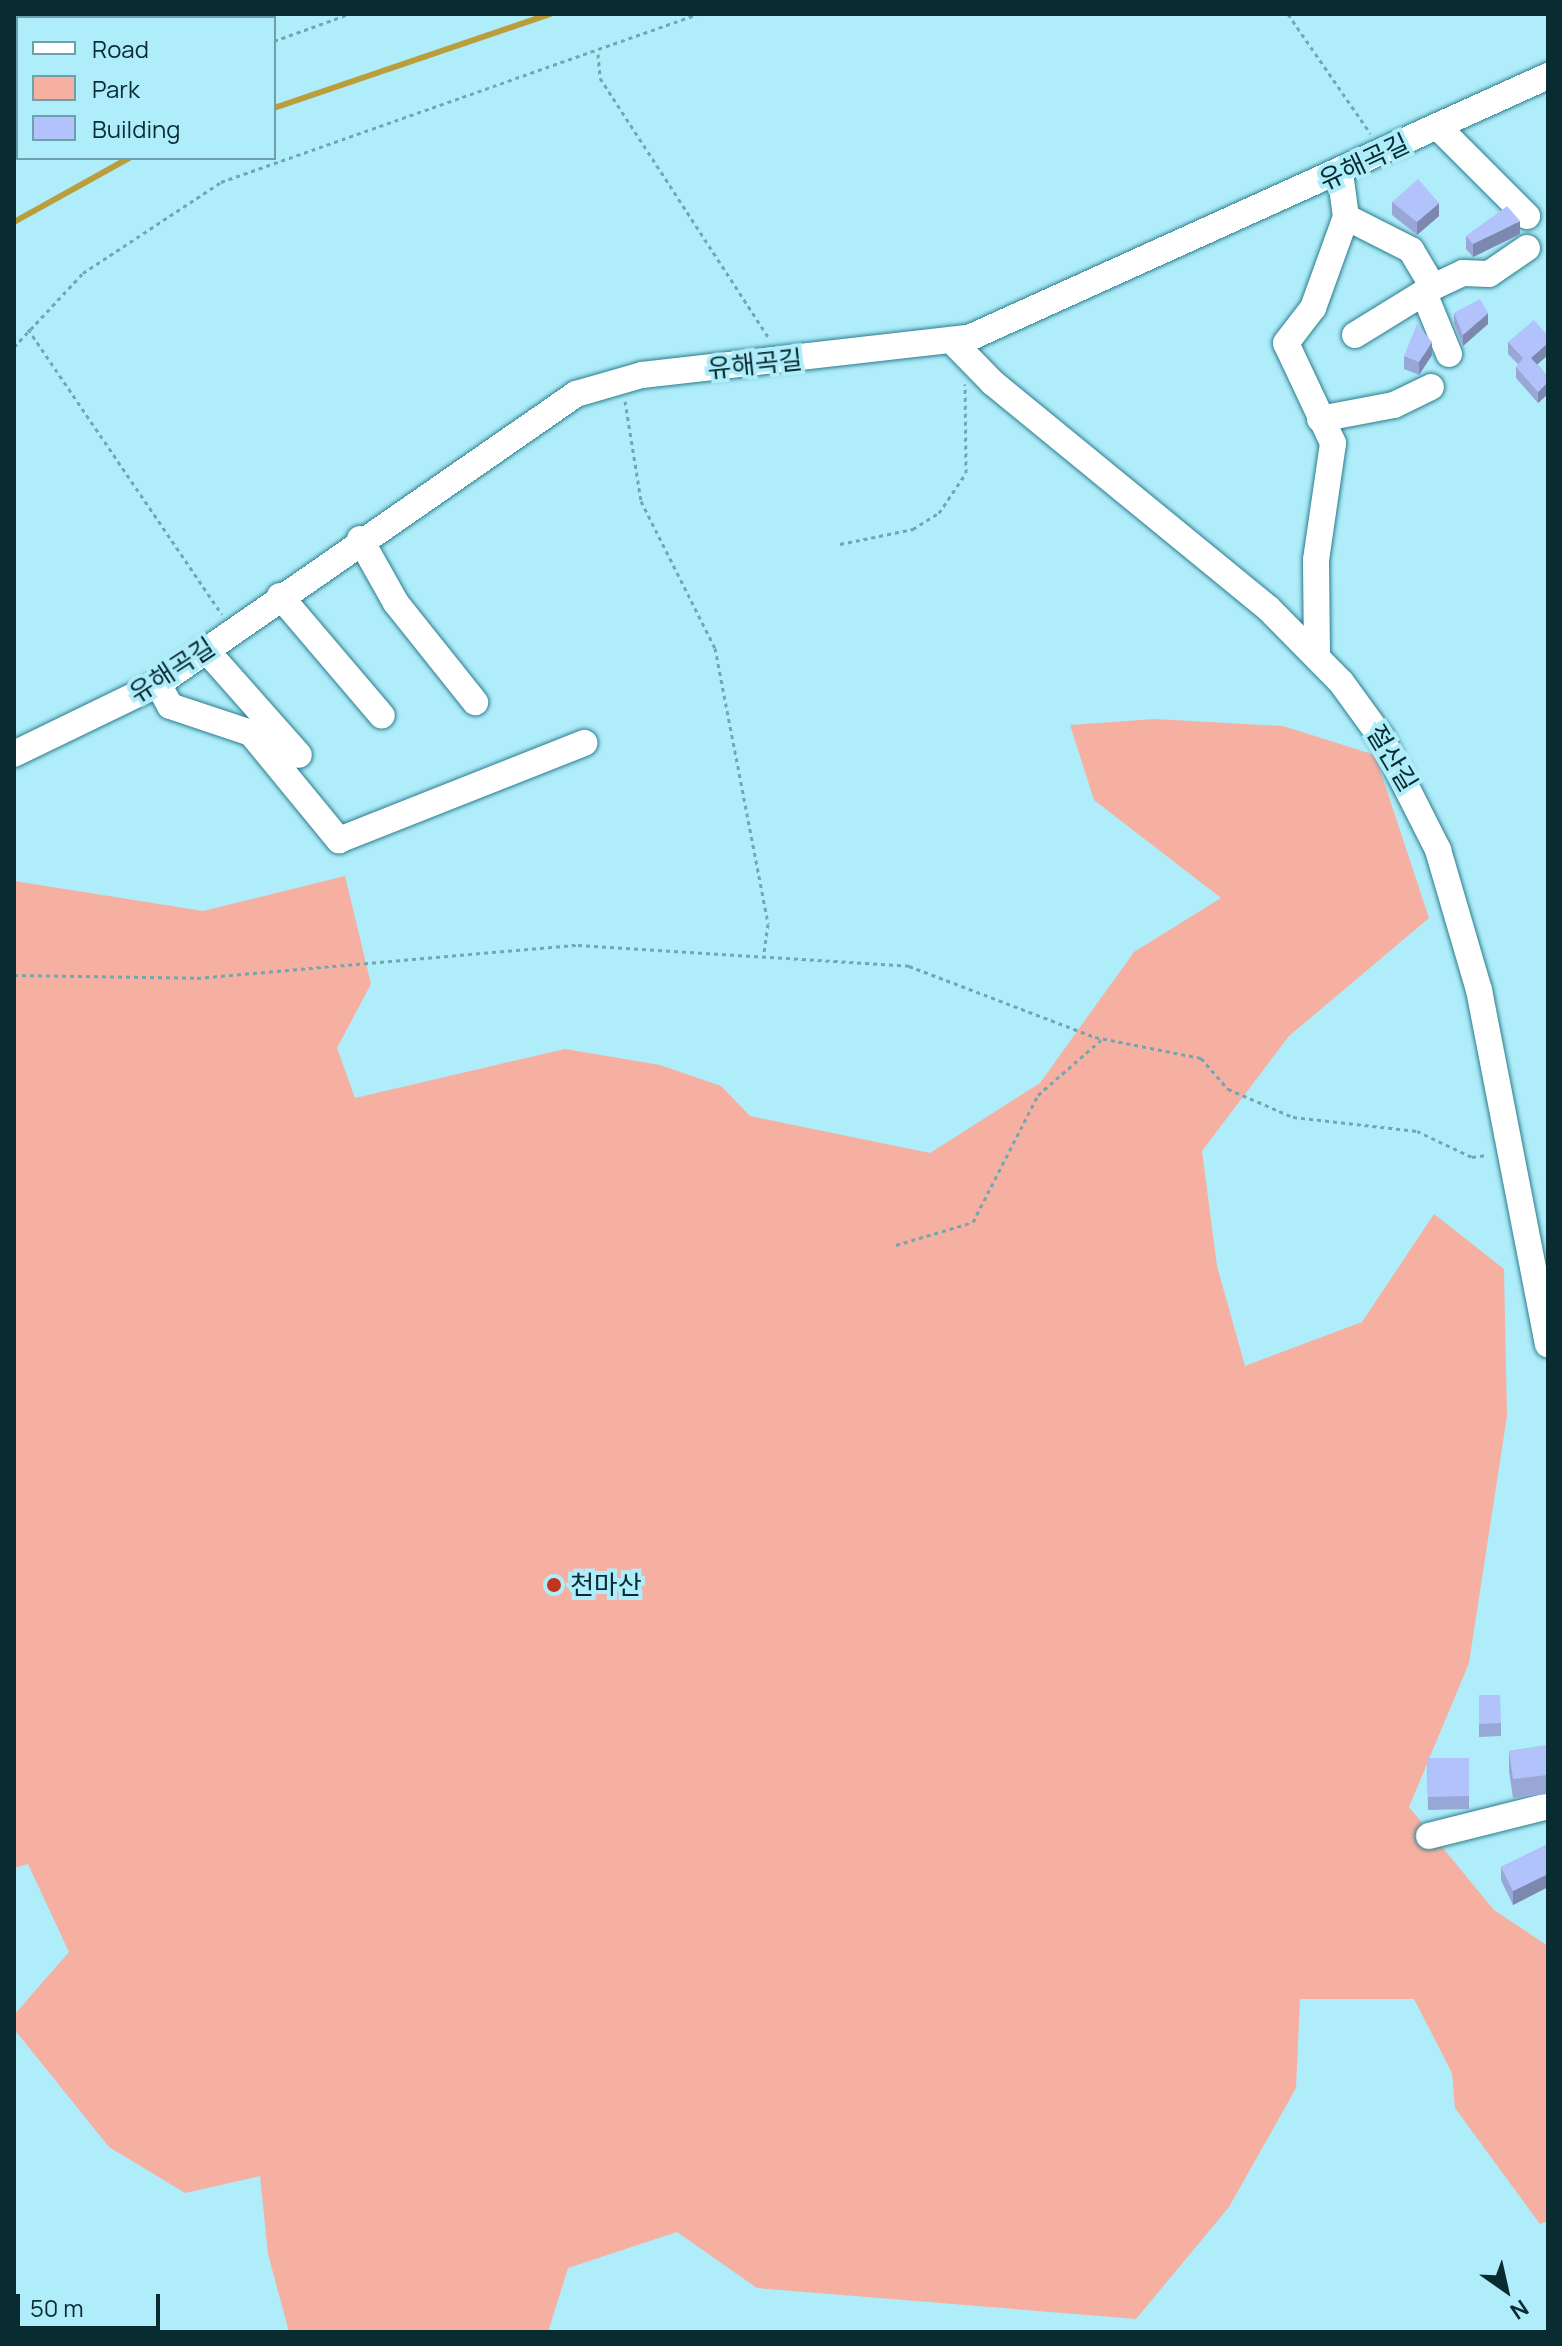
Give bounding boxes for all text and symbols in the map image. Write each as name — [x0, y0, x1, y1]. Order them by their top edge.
legend — [16, 16, 276, 160]
text: Road — [92, 32, 149, 65]
text: Park — [92, 72, 140, 105]
text: Building — [92, 112, 180, 145]
street label: 유해곡길 — [1314, 128, 1414, 196]
street label: 유해곡길 — [706, 343, 804, 385]
street label: 유해곡길 — [123, 631, 221, 709]
street label: 절산길 — [1360, 719, 1424, 797]
place label: 천마산 — [570, 1569, 642, 1601]
marker: 천마산 — [545, 1576, 563, 1594]
north arrow — [1466, 2250, 1546, 2330]
scale bar — [20, 2278, 164, 2328]
text: 50 m — [30, 2291, 84, 2324]
text: N — [1504, 2293, 1534, 2327]

